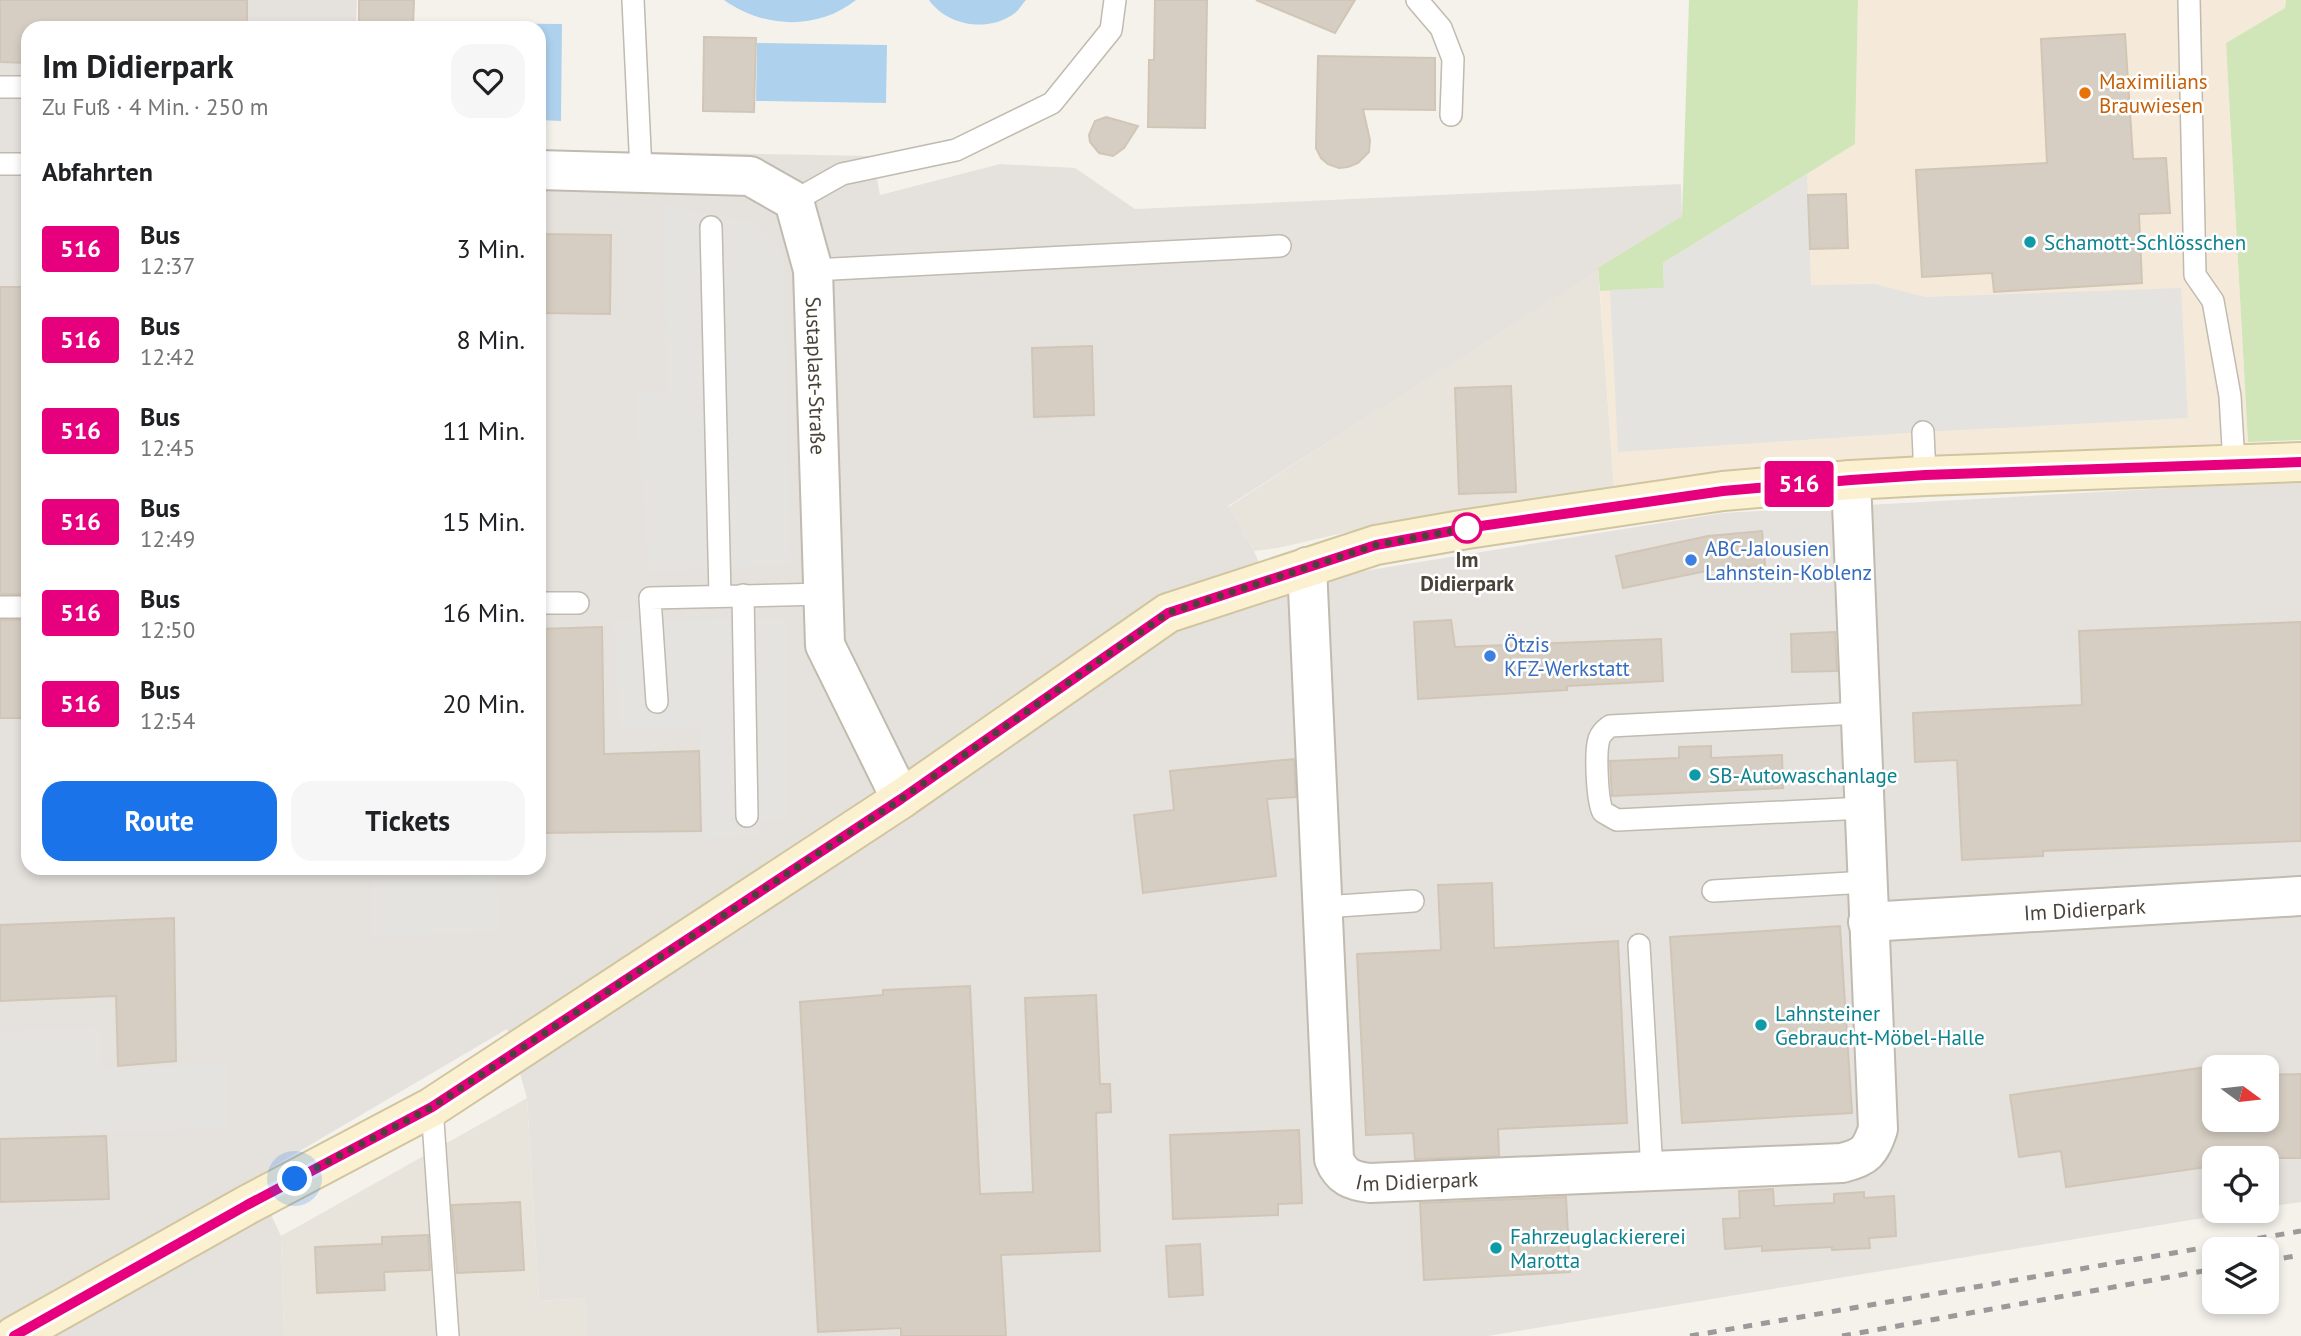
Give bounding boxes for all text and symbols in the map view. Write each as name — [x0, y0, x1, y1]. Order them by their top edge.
text: Im Didierpark — [42, 44, 234, 87]
button: heart — [451, 44, 525, 118]
place label: Maximilians Brauwiesen — [2099, 68, 2208, 119]
marker: Maximilians Brauwiesen — [2077, 85, 2093, 101]
text: Zu Fuß · 4 Min. · 250 m — [42, 92, 268, 121]
text: Abfahrten — [42, 155, 153, 188]
text: Bus — [140, 218, 180, 251]
place label: Schamott-Schlösschen — [2044, 229, 2246, 256]
text: 3 Min. — [457, 232, 525, 265]
text: 516 — [60, 233, 101, 264]
marker: Schamott-Schlösschen — [2022, 234, 2038, 250]
text: 12:37 — [140, 251, 195, 280]
street label: Sustaplast-Straße — [800, 296, 832, 455]
text: Bus — [140, 309, 180, 342]
text: 8 Min. — [457, 323, 525, 356]
text: 516 — [60, 324, 101, 355]
text: 12:42 — [140, 342, 195, 371]
text: Bus — [140, 400, 180, 433]
text: 11 Min. — [442, 414, 525, 447]
text: 516 — [60, 415, 101, 446]
text: 12:45 — [140, 433, 195, 462]
line badge: 516 — [1759, 461, 1839, 507]
text: 516 — [1779, 468, 1819, 499]
text: Bus — [140, 491, 180, 524]
text: 15 Min. — [442, 505, 525, 538]
text: 516 — [60, 506, 101, 537]
marker: Im Didierpark — [1452, 513, 1482, 543]
text: 12:49 — [140, 524, 195, 553]
place label: ABC-Jalousien Lahnstein-Koblenz — [1705, 535, 1872, 586]
place label: Im Didierpark — [1420, 546, 1515, 597]
marker: ABC-Jalousien Lahnstein-Koblenz — [1683, 552, 1699, 568]
text: Bus — [140, 582, 180, 615]
text: 16 Min. — [442, 596, 525, 629]
text: 516 — [60, 597, 101, 628]
text: 12:50 — [140, 615, 195, 644]
place label: Ötzis KFZ-Werkstatt — [1504, 631, 1630, 682]
marker: Ötzis KFZ-Werkstatt — [1482, 648, 1498, 664]
text: Bus — [140, 673, 180, 706]
text: 20 Min. — [442, 687, 525, 720]
text: 516 — [60, 688, 101, 719]
text: 12:54 — [140, 706, 195, 735]
place label: SB-Autowaschanlage — [1709, 762, 1898, 789]
marker: SB-Autowaschanlage — [1687, 767, 1703, 783]
button: Route — [42, 781, 277, 861]
button: Tickets — [291, 781, 525, 861]
street label: Im Didierpark — [2023, 892, 2146, 926]
place label: Lahnsteiner Gebraucht-Möbel-Halle — [1775, 1000, 1985, 1051]
marker: Lahnsteiner Gebraucht-Möbel-Halle — [1753, 1017, 1769, 1033]
north arrow — [2202, 1055, 2278, 1132]
map controls — [2202, 1055, 2279, 1314]
button: locate — [2202, 1146, 2279, 1223]
your location — [277, 1161, 312, 1196]
street label: Im Didierpark — [1353, 1165, 1479, 1197]
place label: Fahrzeuglackiererei Marotta — [1510, 1223, 1686, 1274]
button: layers — [2202, 1237, 2279, 1314]
marker: Fahrzeuglackiererei Marotta — [1488, 1240, 1504, 1256]

